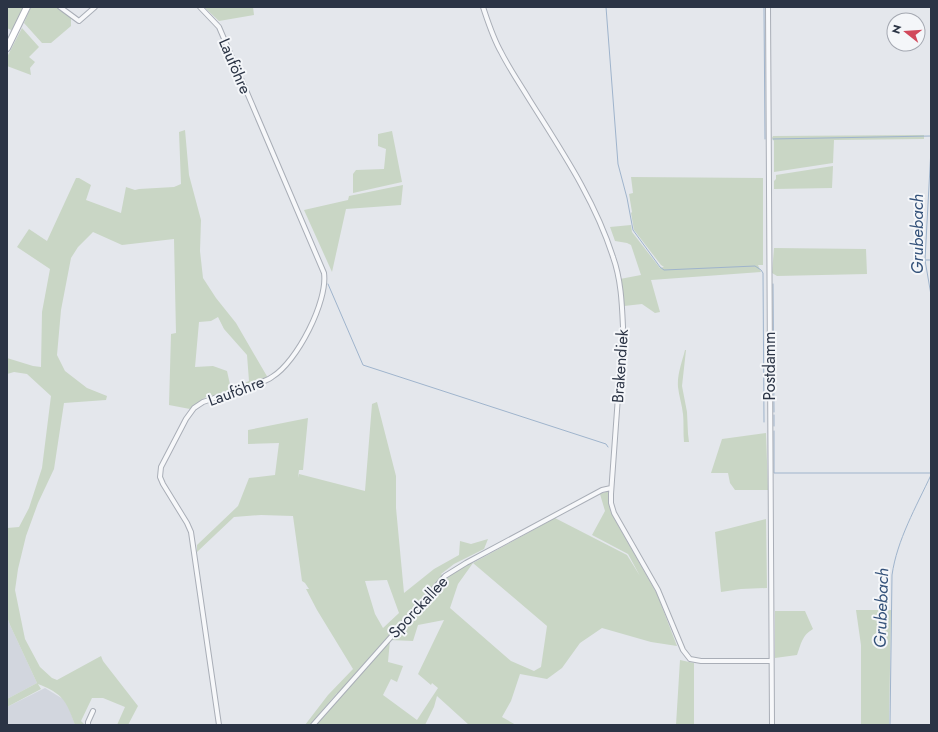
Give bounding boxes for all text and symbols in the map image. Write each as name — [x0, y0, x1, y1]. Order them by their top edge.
north arrow — [886, 12, 926, 52]
text: N — [888, 23, 905, 36]
street label: Lauföhre — [213, 35, 257, 97]
water label: Grubebach — [905, 194, 929, 274]
street label: Brakendiek — [606, 327, 634, 404]
street label: Postdamm — [758, 331, 781, 401]
street label: Lauföhre — [205, 370, 267, 412]
water label: Grubebach — [868, 567, 894, 649]
street label: Sporckallee — [383, 571, 453, 643]

